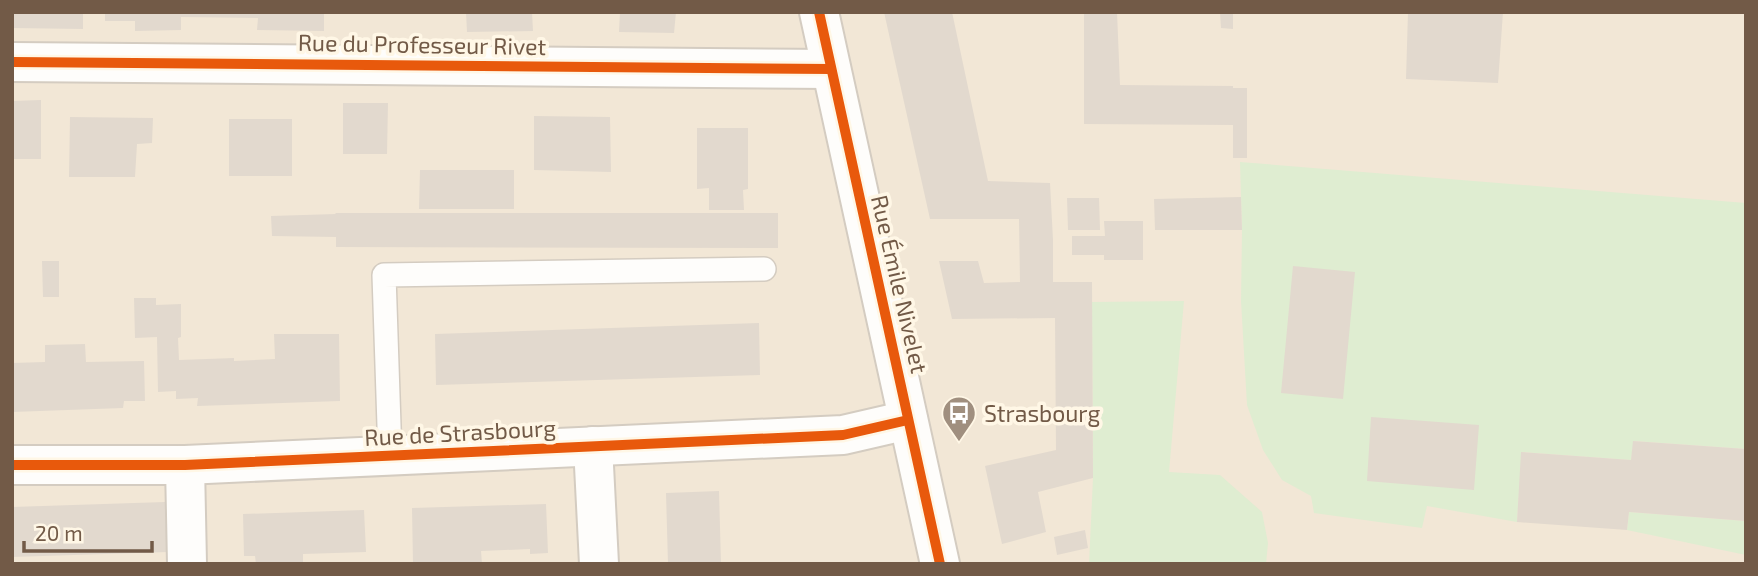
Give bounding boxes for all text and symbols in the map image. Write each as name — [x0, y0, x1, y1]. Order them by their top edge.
street label: Rue du Professeur Rivet — [298, 28, 547, 60]
street label: Rue Émile Nivelet — [866, 192, 934, 376]
bus stop icon: Strasbourg — [940, 394, 978, 443]
place label: Strasbourg — [984, 399, 1100, 427]
street label: Rue de Strasbourg — [364, 413, 557, 451]
scale bar — [24, 510, 152, 554]
text: 20 m — [35, 520, 83, 545]

